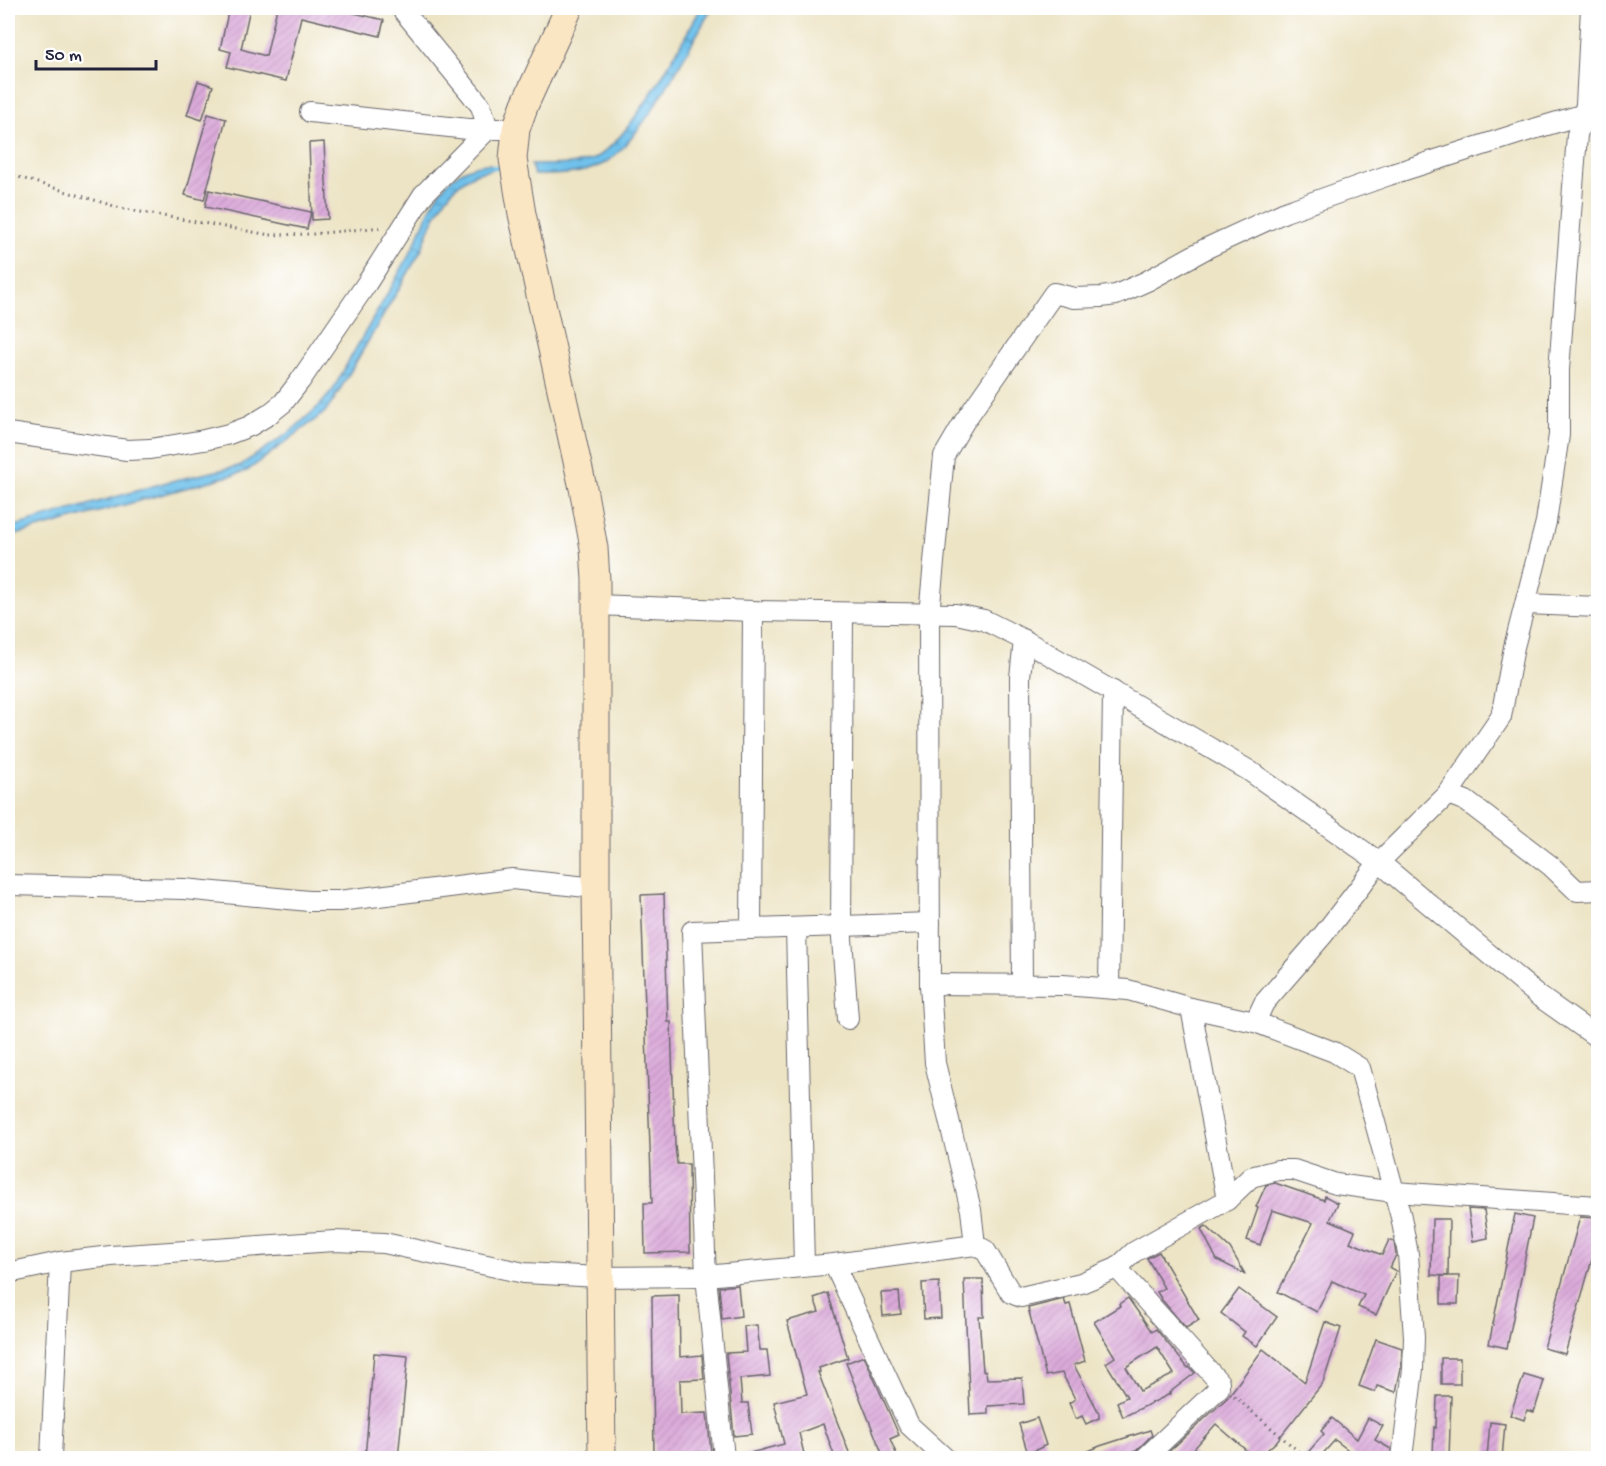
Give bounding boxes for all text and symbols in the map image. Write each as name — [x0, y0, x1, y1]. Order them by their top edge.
scale bar — [36, 33, 156, 71]
text: 50 m — [45, 46, 82, 67]

